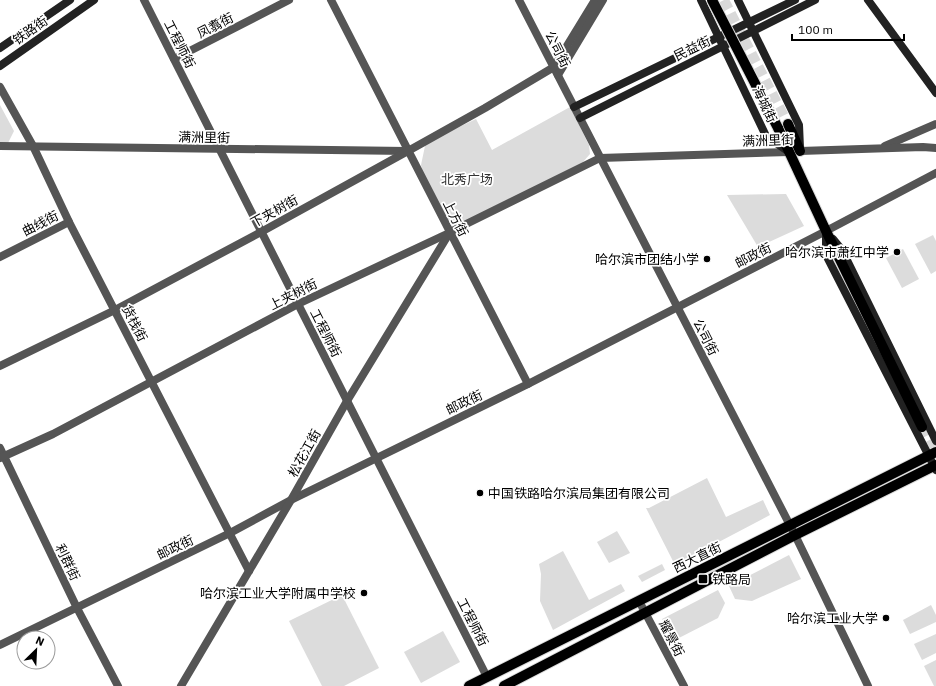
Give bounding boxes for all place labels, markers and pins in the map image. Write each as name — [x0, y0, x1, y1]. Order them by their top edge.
place label: 哈尔滨市萧红中学 — [785, 244, 889, 261]
marker: 哈尔滨市萧红中学 — [892, 247, 902, 257]
place label: 哈尔滨市团结小学 — [595, 251, 699, 268]
marker: 哈尔滨市团结小学 — [702, 254, 712, 264]
place label: 中国铁路哈尔滨局集团有限公司 — [488, 485, 670, 502]
marker: 中国铁路哈尔滨局集团有限公司 — [475, 488, 485, 498]
place label: 铁路局 — [712, 571, 751, 588]
marker: 铁路局 — [697, 573, 709, 585]
place label: 哈尔滨工业大学附属中学校 — [200, 585, 356, 602]
marker: 哈尔滨工业大学附属中学校 — [359, 588, 369, 598]
place label: 哈尔滨工业大学 — [787, 610, 878, 627]
marker: 哈尔滨工业大学 — [881, 613, 891, 623]

